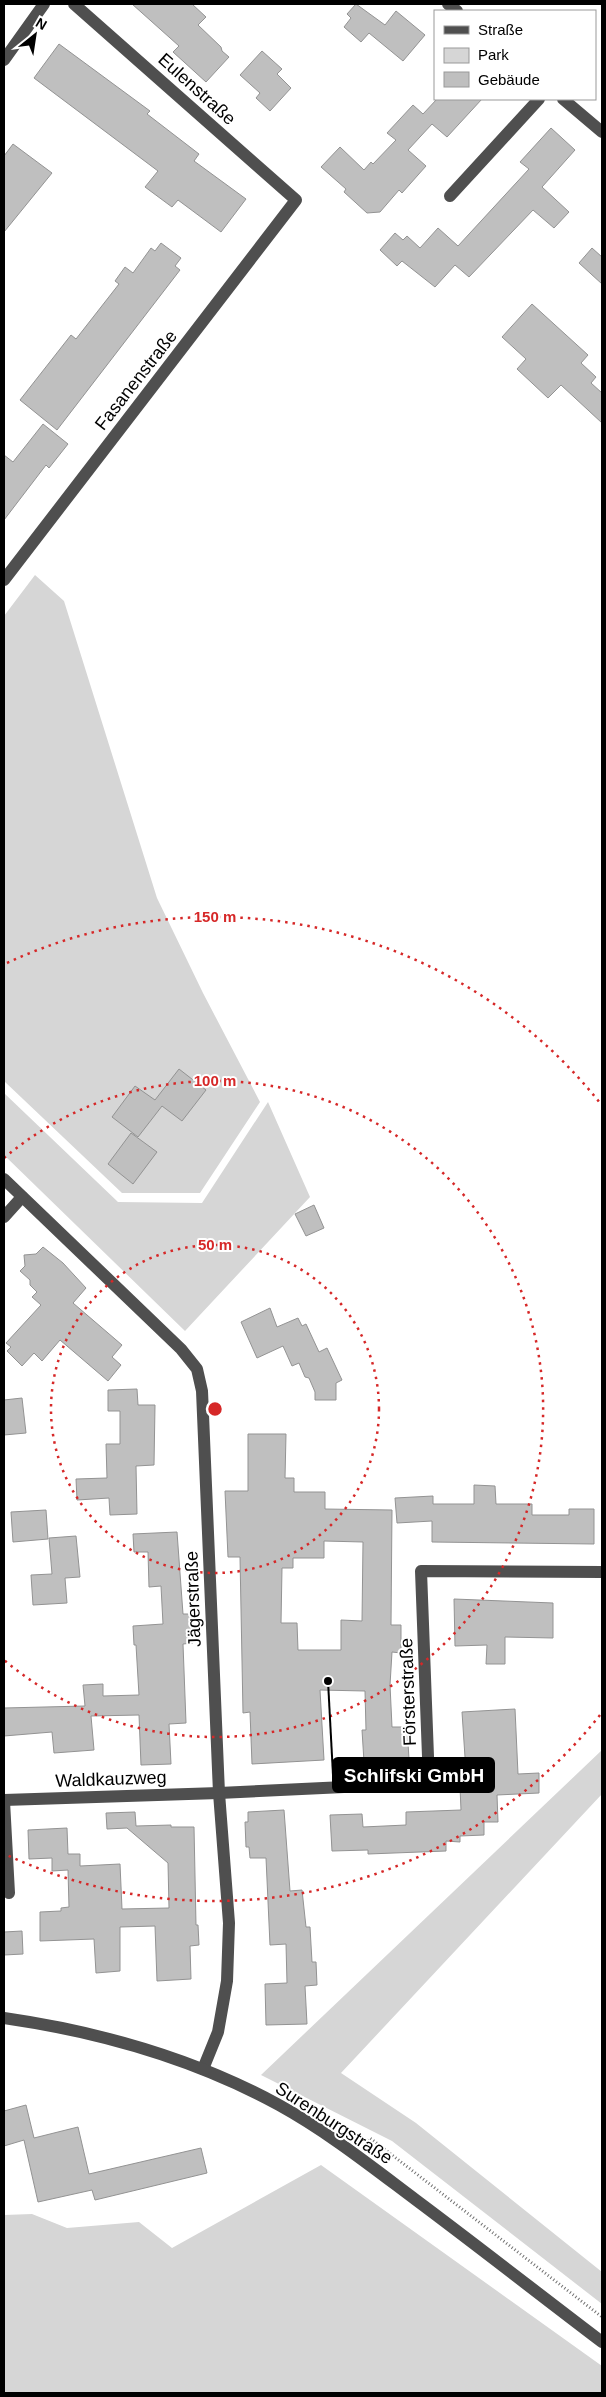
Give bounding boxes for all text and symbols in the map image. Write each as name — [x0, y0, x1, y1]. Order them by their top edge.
north arrow — [10, 10, 60, 60]
legend — [434, 10, 596, 100]
text: N — [33, 14, 50, 33]
text: Straße — [478, 21, 523, 38]
text: Park — [478, 46, 509, 63]
street label: Eulenstraße — [154, 49, 240, 129]
text: Gebäude — [478, 71, 540, 88]
street label: Fasanenstraße — [91, 326, 181, 434]
text: 150 m — [194, 908, 236, 925]
text: 100 m — [194, 1072, 236, 1089]
text: 50 m — [198, 1236, 232, 1253]
centre of rings — [206, 1400, 224, 1418]
street label: Jägerstraße — [181, 1551, 205, 1647]
street label: Försterstraße — [396, 1638, 420, 1746]
callout: Schlifski GmbH — [333, 1758, 494, 1792]
text: Schlifski GmbH — [344, 1765, 484, 1786]
street label: Waldkauzweg — [55, 1767, 167, 1791]
street label: Surenburgstraße — [272, 2078, 396, 2168]

